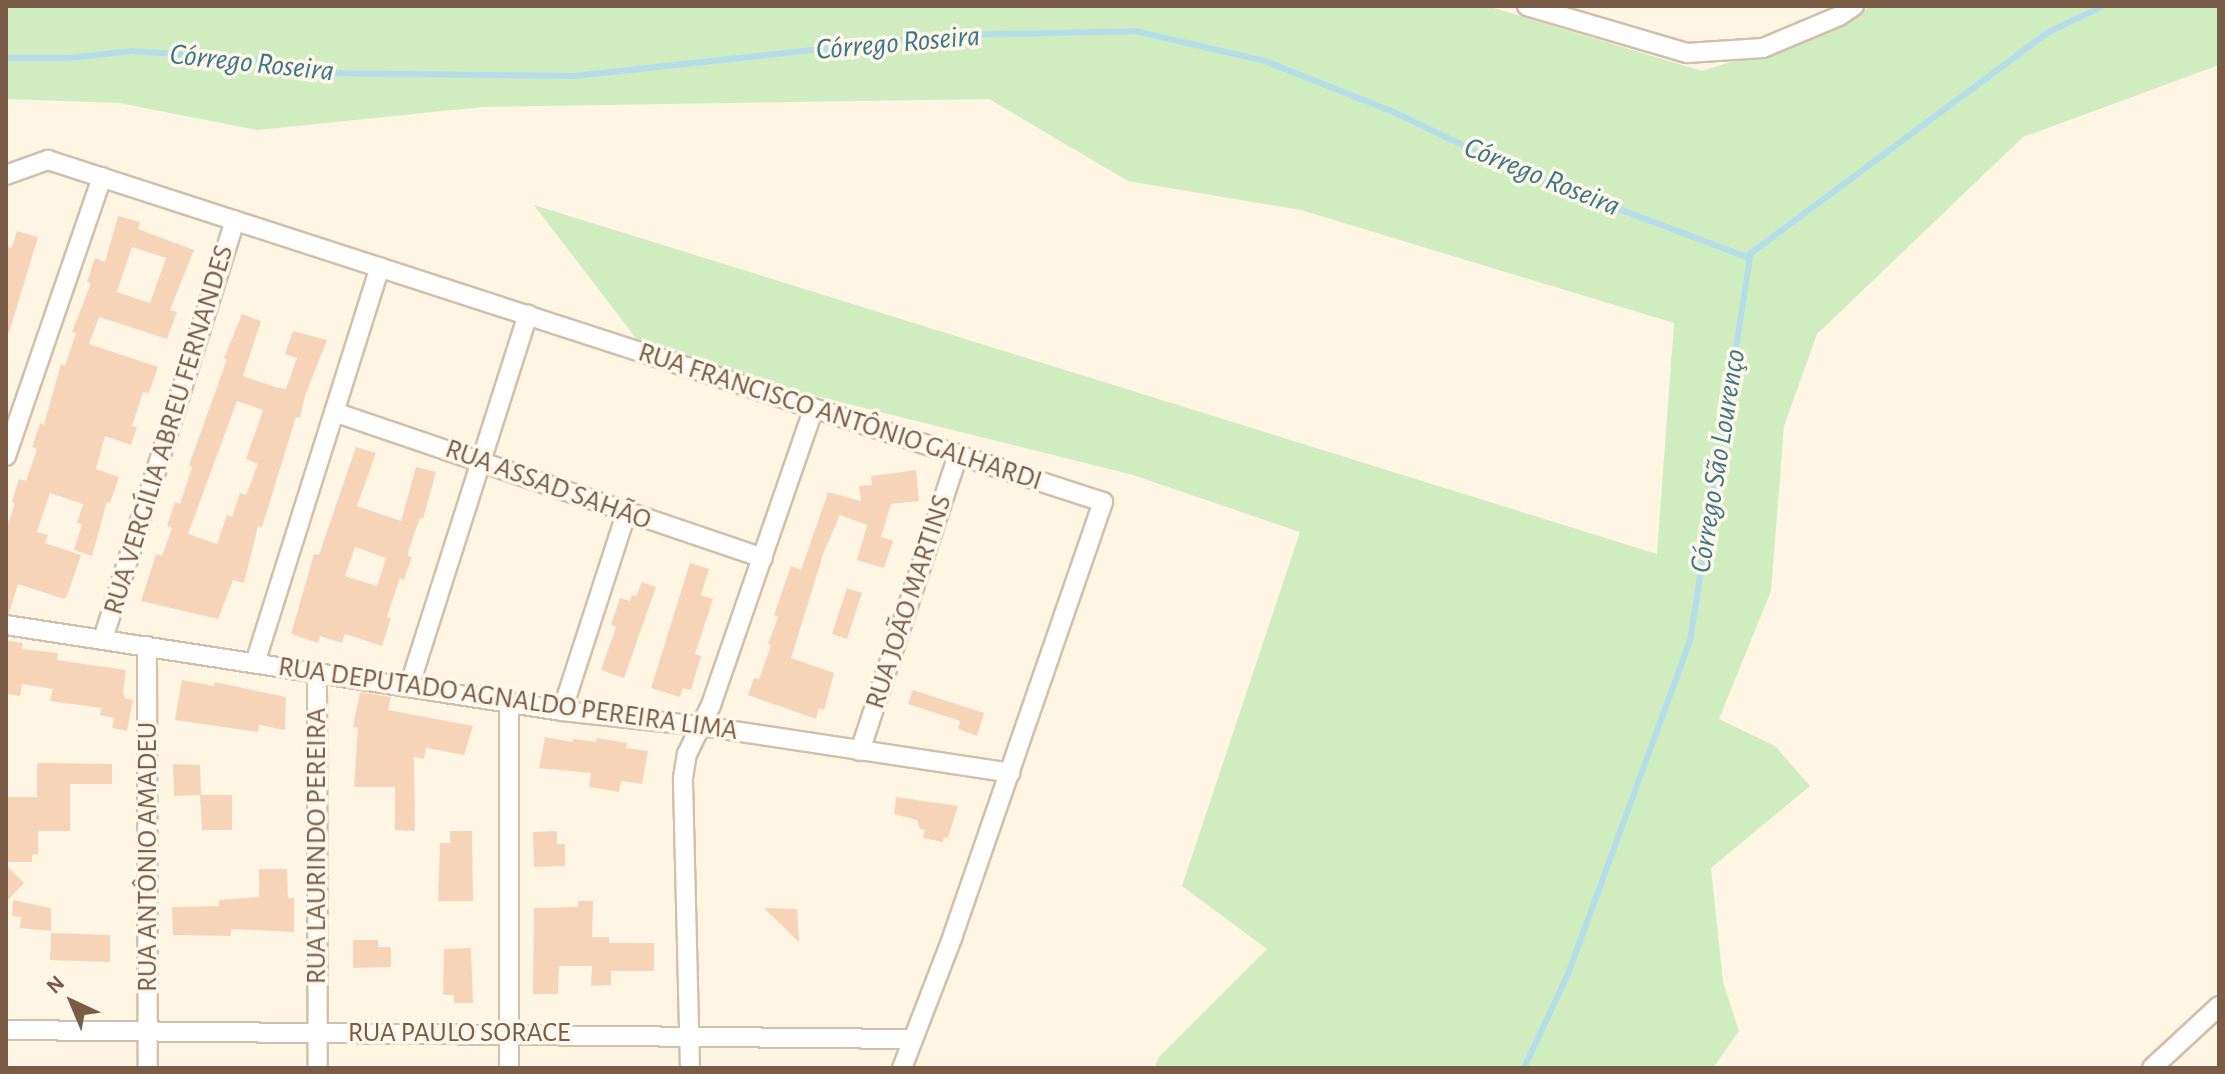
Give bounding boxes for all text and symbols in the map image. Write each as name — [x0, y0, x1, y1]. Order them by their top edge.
water label: Córrego Roseira — [814, 18, 982, 68]
water label: Córrego Roseira — [168, 36, 336, 90]
water label: Córrego Roseira — [1459, 129, 1625, 225]
street label: RUA VERGÍLIA ABREU FERNANDES — [97, 241, 241, 619]
street label: RUA FRANCISCO ANTÔNIO GALHARDI — [634, 336, 1046, 498]
water label: Córrego São Lourenço — [1683, 347, 1753, 575]
street label: RUA ASSAD SAHÃO — [441, 432, 655, 538]
street label: RUA JOÃO MARTINS — [859, 491, 959, 713]
street label: RUA DEPUTADO AGNALDO PEREIRA LIMA — [276, 650, 740, 748]
street label: RUA LAURINDO PEREIRA — [300, 708, 334, 984]
street label: RUA ANTÔNIO AMADEU — [131, 722, 165, 992]
north arrow — [32, 962, 112, 1042]
text: N — [42, 972, 68, 998]
street label: RUA PAULO SORACE — [348, 1016, 570, 1050]

